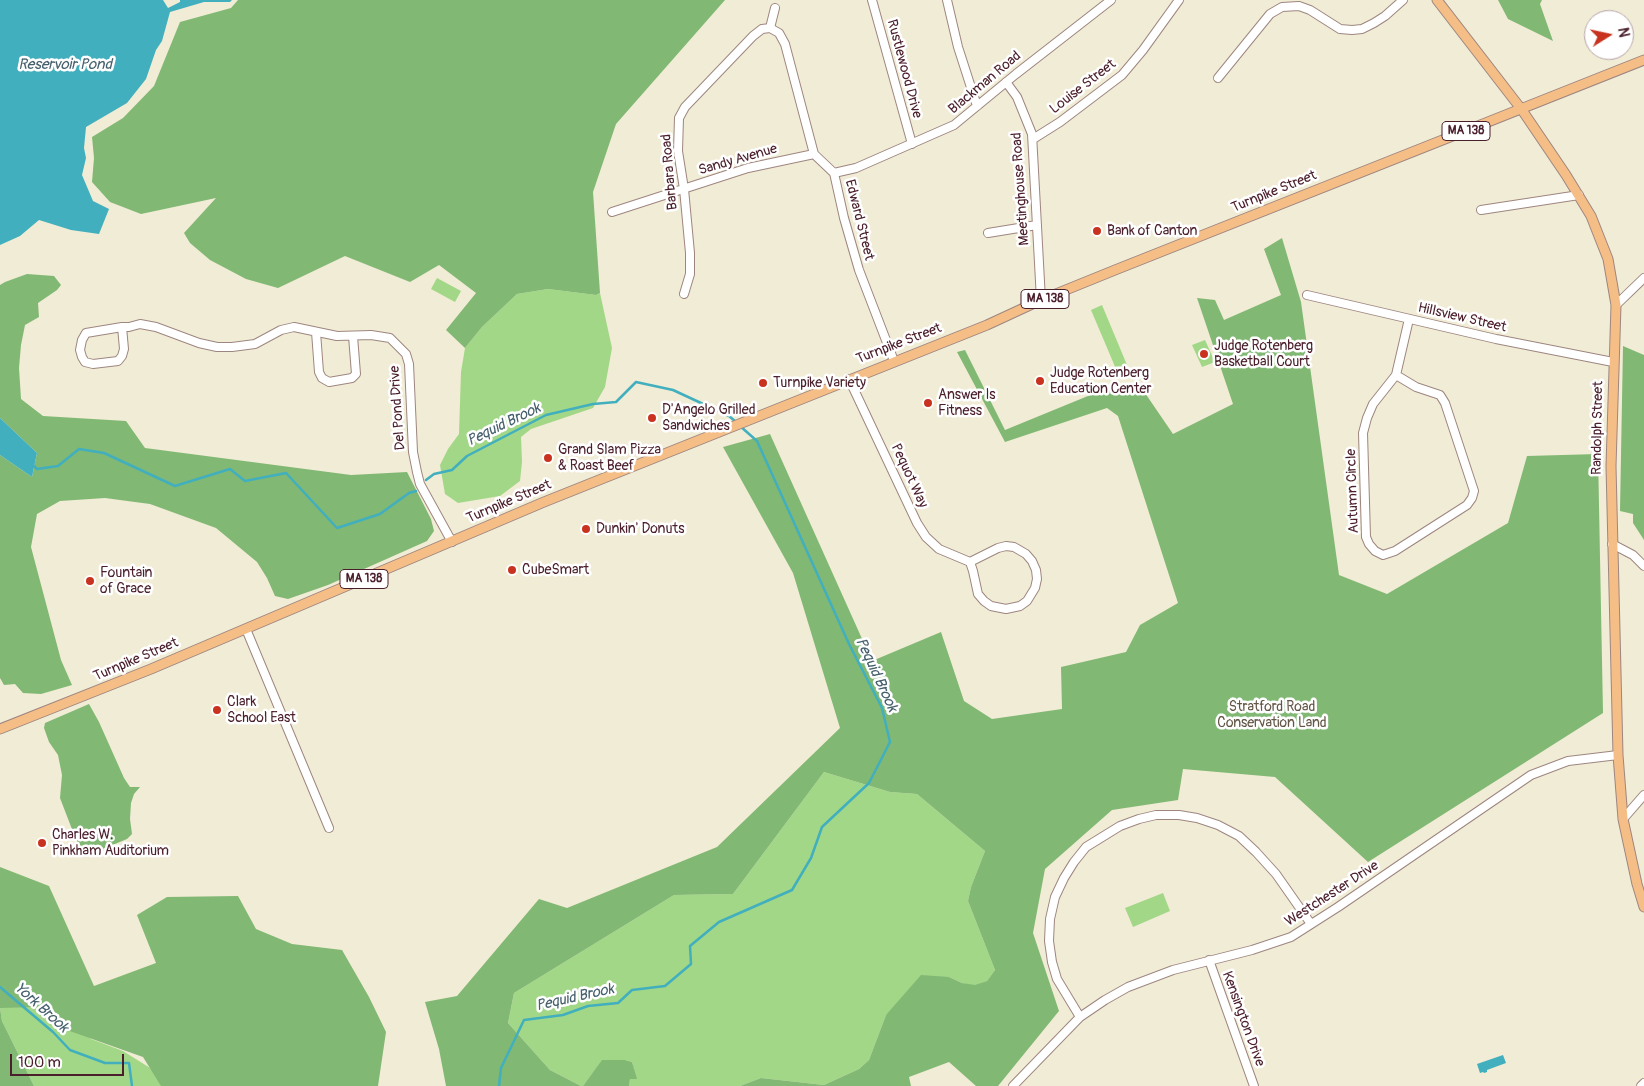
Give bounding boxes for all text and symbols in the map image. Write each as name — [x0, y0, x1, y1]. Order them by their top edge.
north arrow — [1584, 10, 1634, 60]
street label: Rustlewood Drive — [883, 18, 925, 120]
text: N — [1614, 26, 1632, 39]
street label: Blackman Road — [945, 48, 1025, 118]
water label: Reservoir Pond — [18, 56, 112, 74]
street label: Louise Street — [1047, 56, 1119, 118]
road number: MA 138 — [1442, 122, 1490, 140]
street label: Meetinghouse Road — [1009, 132, 1033, 246]
street label: Barbara Road — [658, 133, 682, 211]
street label: Sandy Avenue — [697, 141, 779, 179]
street label: Turnpike Street — [1229, 167, 1319, 217]
street label: Edward Street — [841, 178, 877, 262]
place label: Bank of Canton — [1107, 223, 1198, 239]
marker: Bank of Canton — [1091, 225, 1103, 237]
road number: MA 138 — [1021, 290, 1069, 308]
street label: Hillsview Street — [1416, 300, 1508, 336]
street label: Turnpike Street — [854, 320, 944, 368]
place label: Judge Rotenberg Basketball Court — [1214, 338, 1313, 371]
marker: Judge Rotenberg Basketball Court — [1198, 348, 1210, 360]
street label: Del Pond Drive — [387, 365, 409, 451]
place label: Judge Rotenberg Education Center — [1050, 365, 1151, 398]
place label: Turnpike Variety — [773, 375, 866, 391]
marker: Judge Rotenberg Education Center — [1034, 375, 1046, 387]
marker: Turnpike Variety — [757, 377, 769, 389]
street label: Randolph Street — [1589, 381, 1607, 475]
place label: Answer Is Fitness — [938, 387, 996, 420]
marker: Answer Is Fitness — [922, 397, 934, 409]
water label: Pequid Brook — [464, 400, 544, 450]
place label: D'Angelo Grilled Sandwiches — [662, 402, 756, 434]
marker: D'Angelo Grilled Sandwiches — [646, 412, 658, 424]
street label: Pequot Way — [887, 441, 931, 511]
place label: Grand Slam Pizza & Roast Beef — [558, 442, 661, 474]
street label: Autumn Circle — [1343, 448, 1363, 534]
marker: Grand Slam Pizza & Roast Beef — [542, 452, 554, 464]
street label: Turnpike Street — [464, 477, 554, 527]
place label: Dunkin' Donuts — [596, 521, 684, 537]
marker: Dunkin' Donuts — [580, 523, 592, 535]
place label: CubeSmart — [522, 562, 589, 578]
marker: CubeSmart — [506, 564, 518, 576]
place label: Fountain of Grace — [100, 565, 152, 598]
road number: MA 138 — [340, 570, 388, 588]
marker: Fountain of Grace — [84, 575, 96, 587]
street label: Turnpike Street — [91, 635, 181, 685]
water label: Pequid Brook — [851, 635, 901, 715]
place label: Clark School East — [227, 694, 296, 726]
park label: Stratford Road Conservation Land — [1217, 699, 1327, 732]
marker: Clark School East — [211, 704, 223, 716]
place label: Charles W. Pinkham Auditorium — [52, 827, 169, 860]
marker: Charles W. Pinkham Auditorium — [36, 837, 48, 849]
street label: Westchester Drive — [1282, 858, 1382, 930]
street label: Kensington Drive — [1218, 969, 1268, 1069]
water label: York Brook — [10, 979, 72, 1037]
water label: Pequid Brook — [534, 980, 616, 1016]
scale bar — [12, 1044, 126, 1076]
text: 100 m — [18, 1053, 61, 1072]

